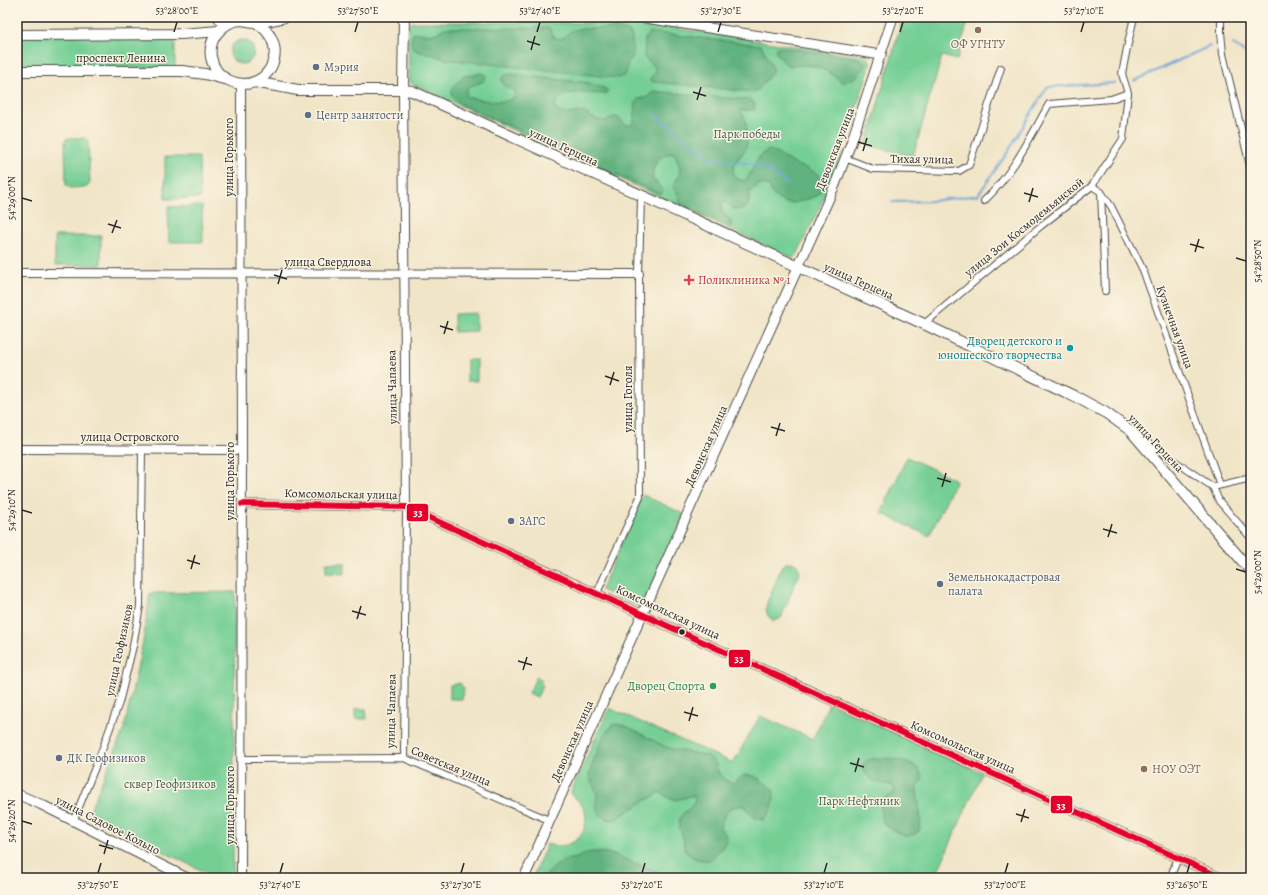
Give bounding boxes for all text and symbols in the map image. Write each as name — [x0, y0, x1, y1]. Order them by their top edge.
text: 53°28'00"E — [156, 4, 198, 17]
text: 53°27'50"E — [338, 4, 378, 17]
text: 53°27'40"E — [520, 4, 561, 17]
text: 53°27'30"E — [701, 4, 741, 17]
text: 53°27'20"E — [882, 4, 924, 17]
text: 53°27'10"E — [1064, 4, 1104, 17]
marker: ОФ УГНТУ — [973, 25, 983, 35]
place label: ОФ УГНТУ — [951, 36, 1005, 52]
street label: проспект Ленина — [76, 50, 167, 66]
place label: Мэрия — [324, 59, 359, 75]
marker: Мэрия — [311, 62, 321, 72]
street label: Девонская улица — [812, 105, 858, 193]
place label: Центр занятости — [316, 107, 403, 123]
marker: Центр занятости — [303, 110, 313, 120]
street label: улица Горького — [221, 118, 237, 197]
street label: улица Герцена — [526, 124, 602, 170]
park label: Парк победы — [713, 126, 781, 142]
street label: Тихая улица — [890, 150, 954, 168]
street label: улица Зои Космодемьянской — [960, 174, 1087, 281]
text: 54°29'00"N — [5, 176, 18, 220]
text: 54°28'50"N — [1251, 239, 1264, 283]
street label: улица Свердлова — [284, 254, 372, 270]
street label: улица Герцена — [821, 258, 897, 304]
place label: Поликлиника № 1 — [698, 272, 790, 288]
marker: Поликлиника № 1 — [683, 274, 695, 286]
street label: Кузнечная улица — [1153, 283, 1198, 371]
place label: Дворец детского и юношеского творчества — [938, 333, 1062, 363]
marker: Дворец детского и юношеского творчества — [1065, 343, 1075, 353]
street label: улица Чапаева — [383, 349, 401, 425]
street label: улица Гоголя — [620, 365, 636, 434]
street label: Девонская улица — [681, 402, 731, 489]
street label: улица Герцена — [1124, 410, 1188, 476]
street label: улица Островского — [80, 429, 179, 445]
street label: улица Горького — [222, 442, 238, 521]
street label: Комсомольская улица — [284, 485, 398, 503]
text: 54°29'10"N — [5, 489, 18, 531]
line badge: 33 — [406, 503, 429, 522]
text: 33 — [413, 505, 423, 520]
place label: ЗАГС — [519, 513, 545, 529]
marker: ЗАГС — [506, 516, 516, 526]
text: 54°29'00"N — [1251, 550, 1264, 594]
place label: Земельнокадастровая палата — [948, 569, 1061, 599]
marker: Земельнокадастровая палата — [935, 579, 945, 589]
street label: Комсомольская улица — [613, 581, 723, 643]
street label: улица Геофизиков — [101, 602, 137, 699]
unlabelled marker — [677, 627, 687, 637]
line badge: 33 — [728, 649, 751, 668]
text: 33 — [734, 651, 744, 666]
street label: улица Чапаева — [382, 673, 400, 749]
place label: Дворец Спорта — [627, 678, 705, 694]
marker: Дворец Спорта — [708, 681, 718, 691]
street label: Девонская улица — [547, 697, 597, 784]
street label: Комсомольская улица — [908, 717, 1018, 778]
street label: Советская улица — [409, 742, 494, 790]
place label: ДК Геофизиков — [67, 750, 146, 766]
marker: ДК Геофизиков — [54, 753, 64, 763]
place label: НОУ ОЭТ — [1152, 761, 1201, 777]
marker: НОУ ОЭТ — [1139, 764, 1149, 774]
street label: улица Горького — [222, 766, 238, 845]
park label: cквер Геофизиков — [124, 776, 216, 792]
street label: улица Садовое Кольцо — [52, 791, 163, 858]
park label: Парк Нефтяник — [818, 793, 900, 809]
line badge: 33 — [1050, 795, 1073, 814]
text: 33 — [1056, 798, 1066, 813]
text: 54°29'20"N — [5, 799, 18, 843]
text: 53°27'50"E — [78, 878, 118, 891]
text: 53°27'40"E — [260, 878, 301, 891]
text: 53°27'30"E — [441, 878, 481, 891]
text: 53°27'20"E — [621, 878, 663, 891]
text: 53°27'10"E — [804, 878, 844, 891]
text: 53°27'00"E — [984, 878, 1026, 891]
text: 53°26'50"E — [1166, 878, 1208, 891]

